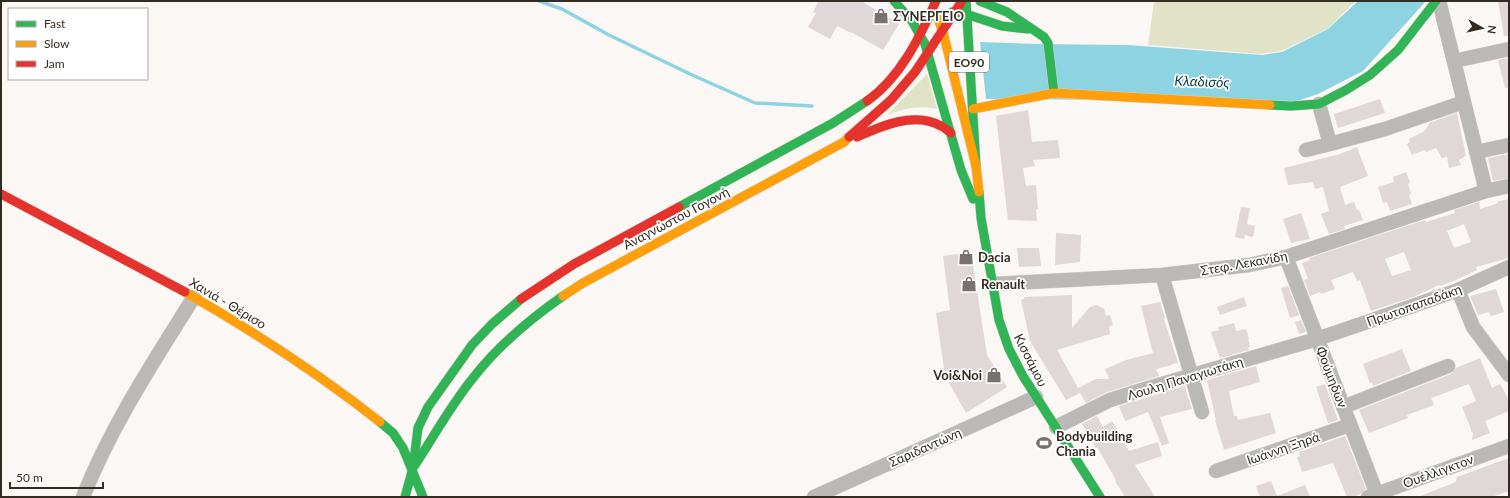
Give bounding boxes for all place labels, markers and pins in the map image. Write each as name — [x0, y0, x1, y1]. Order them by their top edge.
shop icon: ΣΥΝΕΡΓΕΙΟ — [872, 7, 890, 25]
place label: ΣΥΝΕΡΓΕΙΟ — [893, 8, 964, 24]
shop icon: Dacia — [957, 248, 975, 266]
place label: Dacia — [978, 249, 1011, 265]
shop icon: Renault — [960, 275, 978, 293]
place label: Renault — [981, 276, 1025, 292]
shop icon: Voi&Noi — [985, 366, 1003, 384]
place label: Voi&Noi — [932, 367, 982, 383]
place label: Bodybuilding Chania — [1056, 428, 1132, 459]
sports icon: Bodybuilding Chania — [1035, 434, 1053, 452]

